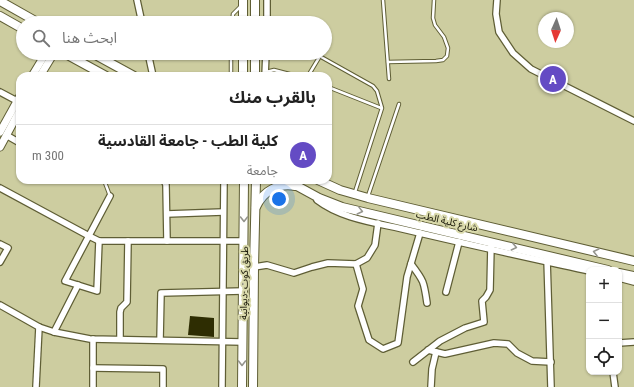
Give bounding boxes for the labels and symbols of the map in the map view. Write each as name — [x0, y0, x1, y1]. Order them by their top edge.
north arrow — [538, 12, 574, 48]
pin: A — [540, 64, 566, 94]
your location — [269, 189, 289, 209]
one-way arrow — [356, 206, 363, 215]
street label: شارع كلية الطب — [415, 209, 479, 235]
one-way arrow — [240, 216, 248, 222]
one-way arrow — [511, 243, 517, 251]
street label: طريق كوت -ديوانية — [238, 246, 251, 320]
one-way arrow — [593, 248, 600, 257]
one-way arrow — [238, 360, 246, 366]

